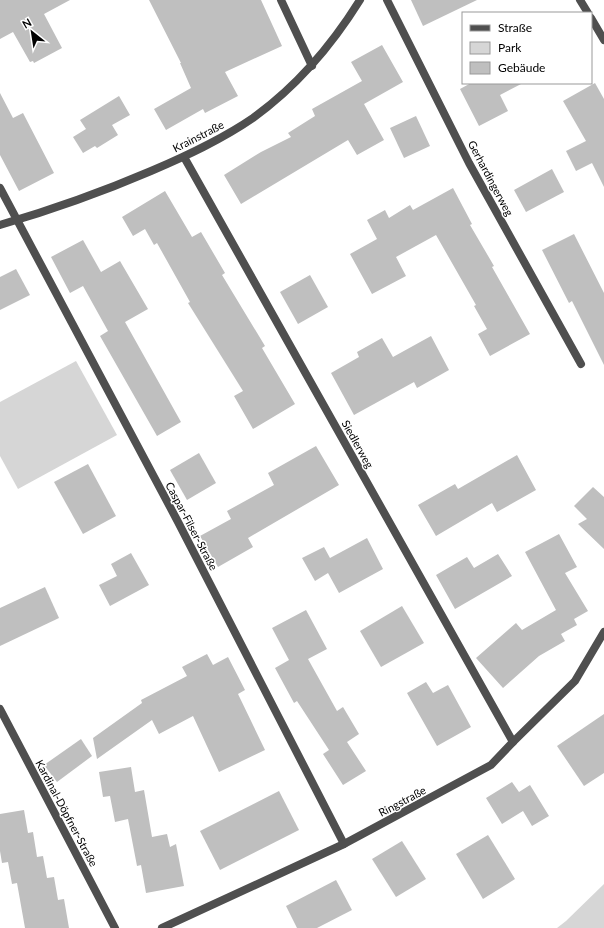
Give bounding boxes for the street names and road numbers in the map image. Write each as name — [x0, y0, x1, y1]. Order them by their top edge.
street label: Krainstraße — [170, 117, 226, 154]
street label: Gerhardingerweg — [466, 138, 517, 218]
street label: Siedlerweg — [339, 418, 377, 471]
street label: Caspar-Filser-Straße — [163, 480, 221, 573]
street label: Kardinal-Döpfner-Straße — [33, 757, 101, 869]
street label: Ringstraße — [376, 783, 428, 819]

